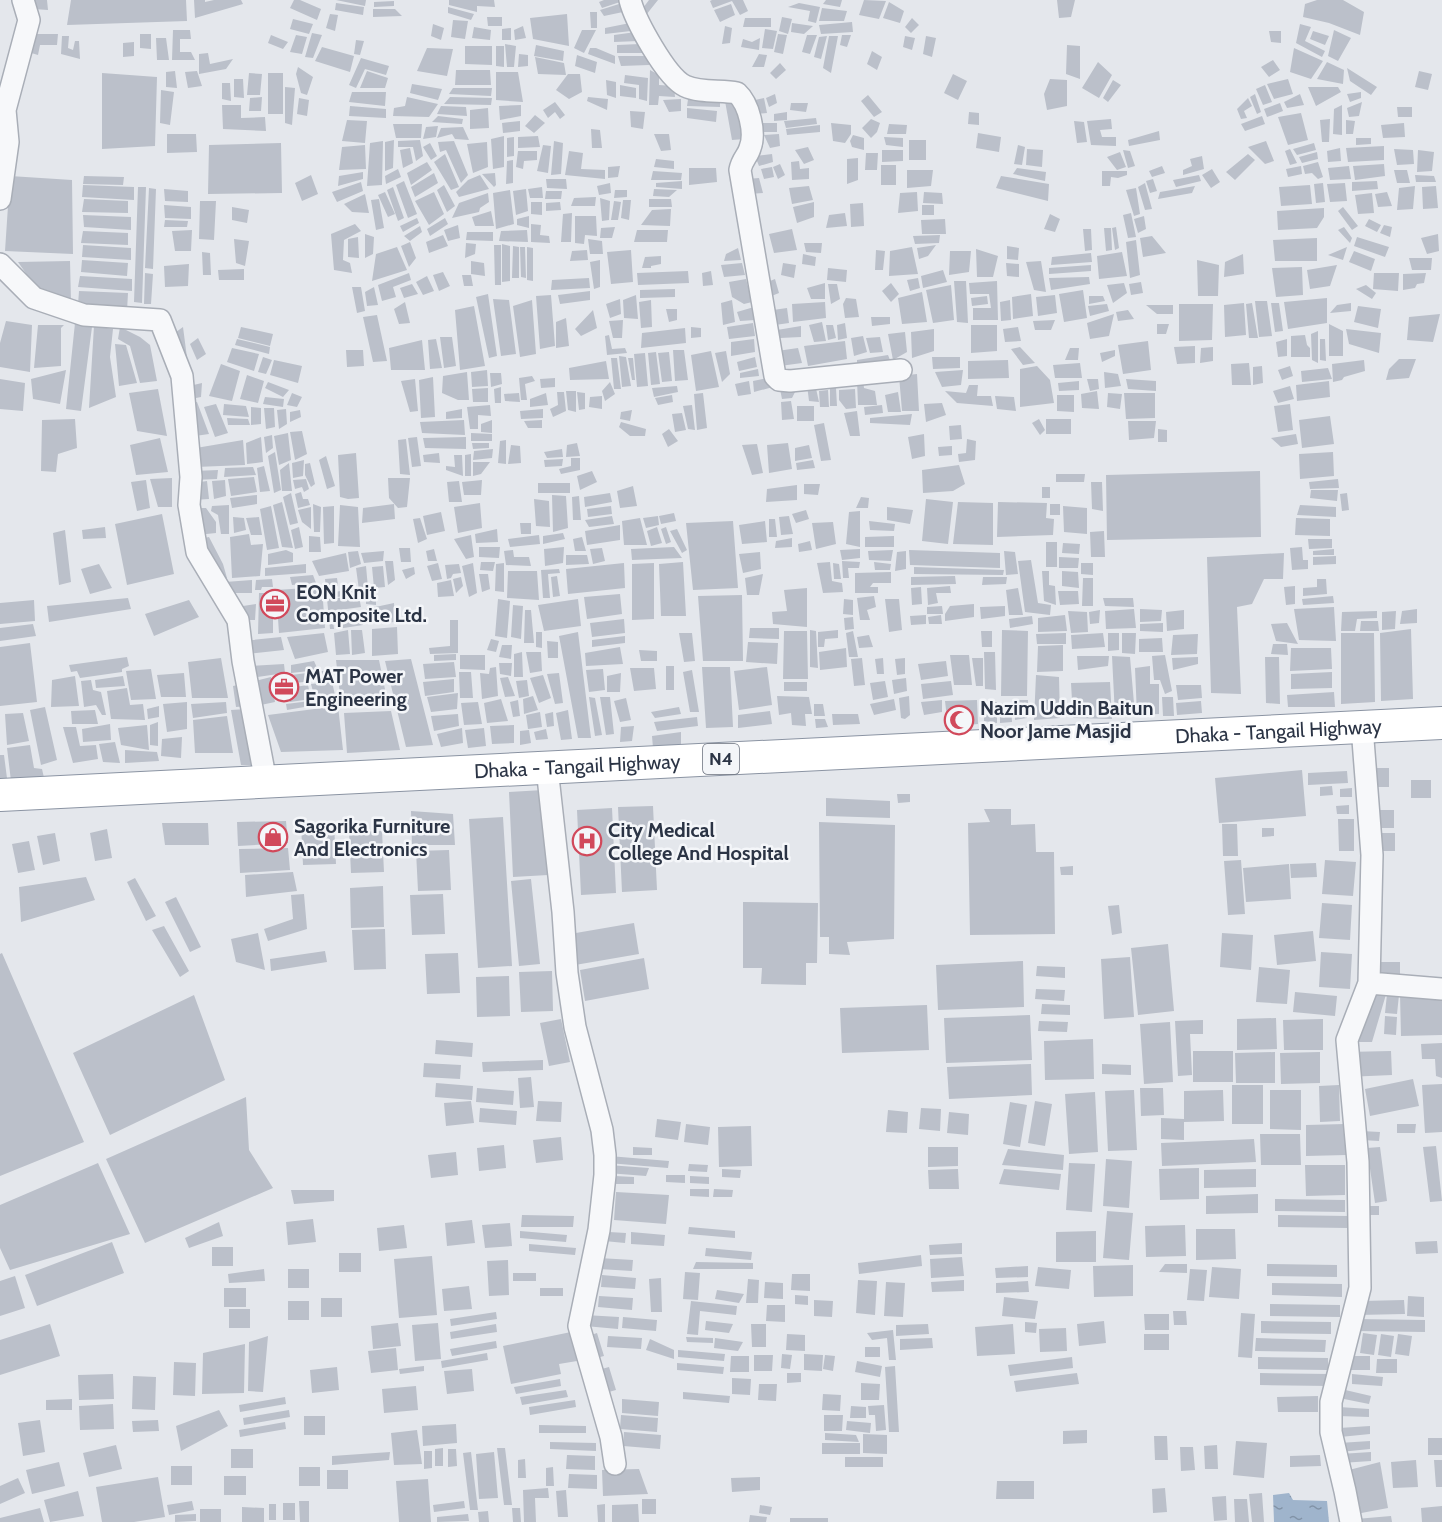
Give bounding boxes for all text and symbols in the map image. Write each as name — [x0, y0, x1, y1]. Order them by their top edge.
place label: EON Knit Composite Ltd. — [296, 580, 427, 627]
office icon: EON Knit Composite Ltd. — [259, 588, 291, 620]
place label: MAT Power Engineering — [305, 664, 407, 711]
office icon: MAT Power Engineering — [268, 671, 300, 703]
place label: Nazim Uddin Baitun Noor Jame Masjid — [980, 696, 1154, 743]
mosque icon: Nazim Uddin Baitun Noor Jame Masjid — [943, 704, 975, 736]
street label: Dhaka - Tangail Highway — [1175, 714, 1382, 748]
road number: N4 — [703, 744, 739, 774]
street label: Dhaka - Tangail Highway — [473, 749, 681, 783]
place label: Sagorika Furniture And Electronics — [294, 814, 450, 861]
place label: City Medical College And Hospital — [608, 818, 789, 865]
shop icon: Sagorika Furniture And Electronics — [257, 821, 289, 853]
hospital icon: City Medical College And Hospital — [571, 825, 603, 857]

